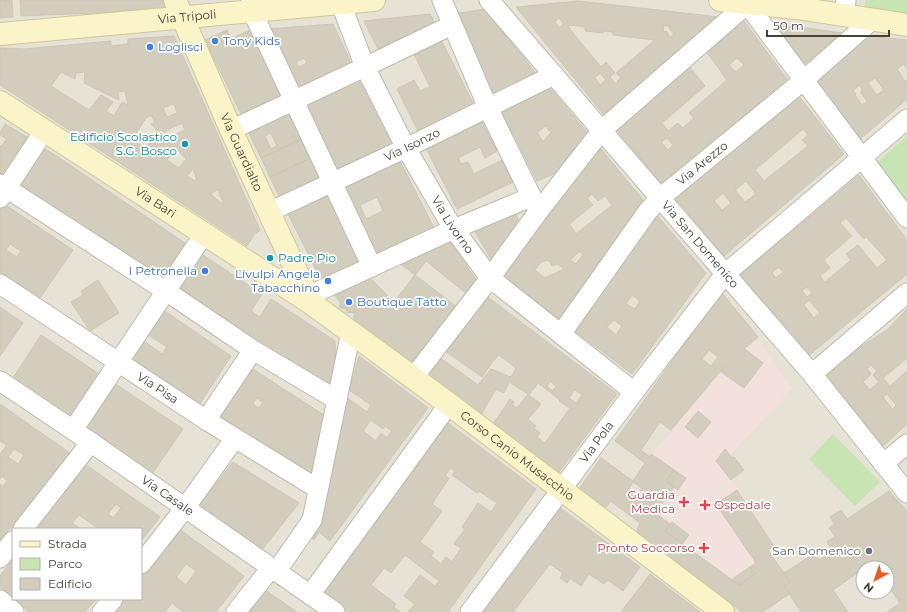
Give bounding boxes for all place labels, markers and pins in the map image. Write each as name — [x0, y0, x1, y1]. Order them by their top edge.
place label: Tony Kids — [223, 33, 280, 48]
marker: Tony Kids — [210, 36, 220, 46]
place label: Loglisci — [158, 39, 203, 54]
marker: Loglisci — [145, 42, 155, 52]
place label: Edificio Scolastico S.G. Bosco — [70, 129, 177, 158]
marker: Edificio Scolastico S.G. Bosco — [180, 139, 190, 149]
place label: Padre Pio — [278, 250, 336, 265]
marker: Padre Pio — [265, 253, 275, 263]
place label: I Petronella — [129, 263, 197, 278]
marker: I Petronella — [200, 266, 210, 276]
place label: Livulpi Angela Tabacchino — [235, 266, 320, 295]
marker: Livulpi Angela Tabacchino — [323, 276, 333, 286]
place label: Boutique Tatto — [357, 294, 447, 309]
marker: Boutique Tatto — [344, 297, 354, 307]
place label: Guardia Medica — [627, 487, 675, 516]
marker: Guardia Medica — [678, 496, 690, 508]
place label: Ospedale — [714, 497, 771, 512]
marker: Ospedale — [699, 499, 711, 511]
place label: Pronto Soccorso — [597, 540, 695, 555]
marker: Pronto Soccorso — [698, 542, 710, 554]
place label: San Domenico — [772, 543, 861, 558]
marker: San Domenico — [864, 546, 874, 556]

